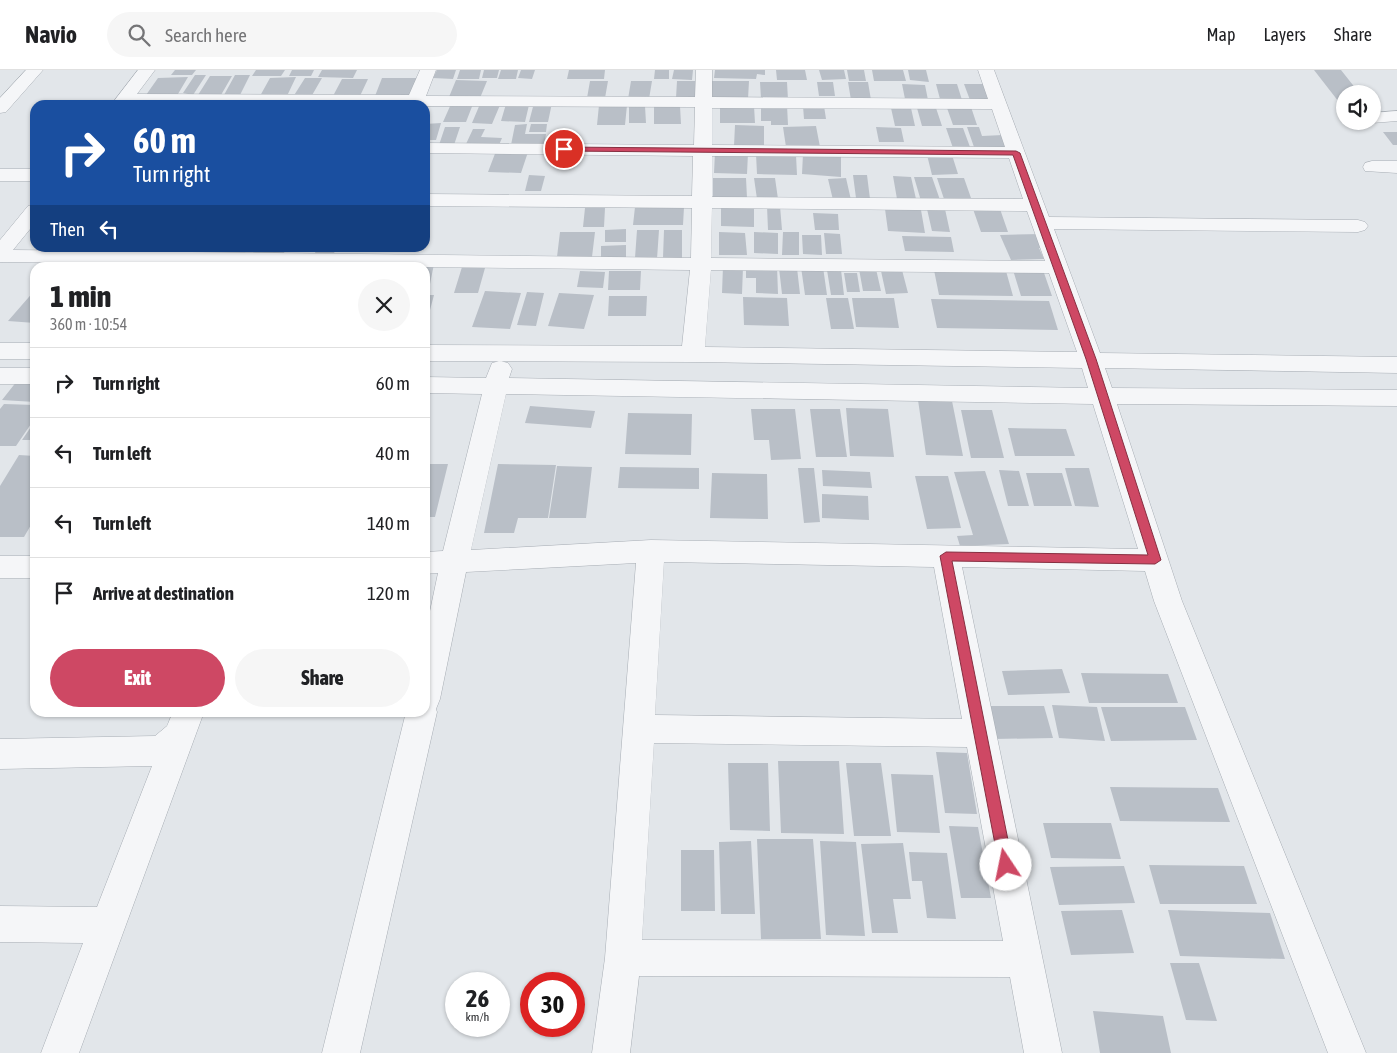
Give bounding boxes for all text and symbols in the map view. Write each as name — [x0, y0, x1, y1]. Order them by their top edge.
search box — [107, 12, 457, 57]
text: Navio — [25, 21, 77, 48]
icon: search — [125, 21, 153, 49]
text: Search here — [165, 24, 247, 46]
text: Map — [1206, 24, 1235, 45]
text: Layers — [1263, 24, 1306, 45]
text: Share — [1334, 24, 1372, 45]
map controls — [1336, 85, 1381, 130]
button: sound — [1336, 85, 1381, 130]
icon: right — [50, 120, 115, 185]
text: 60 m — [133, 120, 196, 160]
pin — [543, 128, 585, 170]
icon: arrive — [550, 135, 578, 163]
text: Turn right — [133, 161, 210, 187]
icon: left — [95, 215, 123, 243]
text: Then — [50, 218, 85, 240]
text: 1 min — [50, 279, 111, 313]
button: close — [358, 279, 410, 331]
text: 360 m · 10:54 — [50, 315, 127, 333]
icon: right — [50, 369, 78, 397]
text: Turn right — [93, 372, 160, 394]
text: 60 m — [376, 372, 410, 394]
icon: left — [50, 439, 78, 467]
text: Turn left — [93, 442, 151, 464]
text: 40 m — [376, 442, 410, 464]
icon: left — [50, 509, 78, 537]
text: Turn left — [93, 512, 151, 534]
text: 140 m — [367, 512, 410, 534]
icon: arrive — [50, 579, 78, 607]
text: Arrive at destination — [93, 582, 234, 604]
text: 120 m — [367, 582, 410, 604]
button: Exit — [50, 649, 225, 707]
button: Share — [235, 649, 410, 707]
position arrow — [979, 838, 1031, 890]
speed limit sign: 30 — [520, 972, 585, 1037]
text: 26 — [466, 984, 489, 1012]
text: km/h — [466, 1010, 489, 1024]

